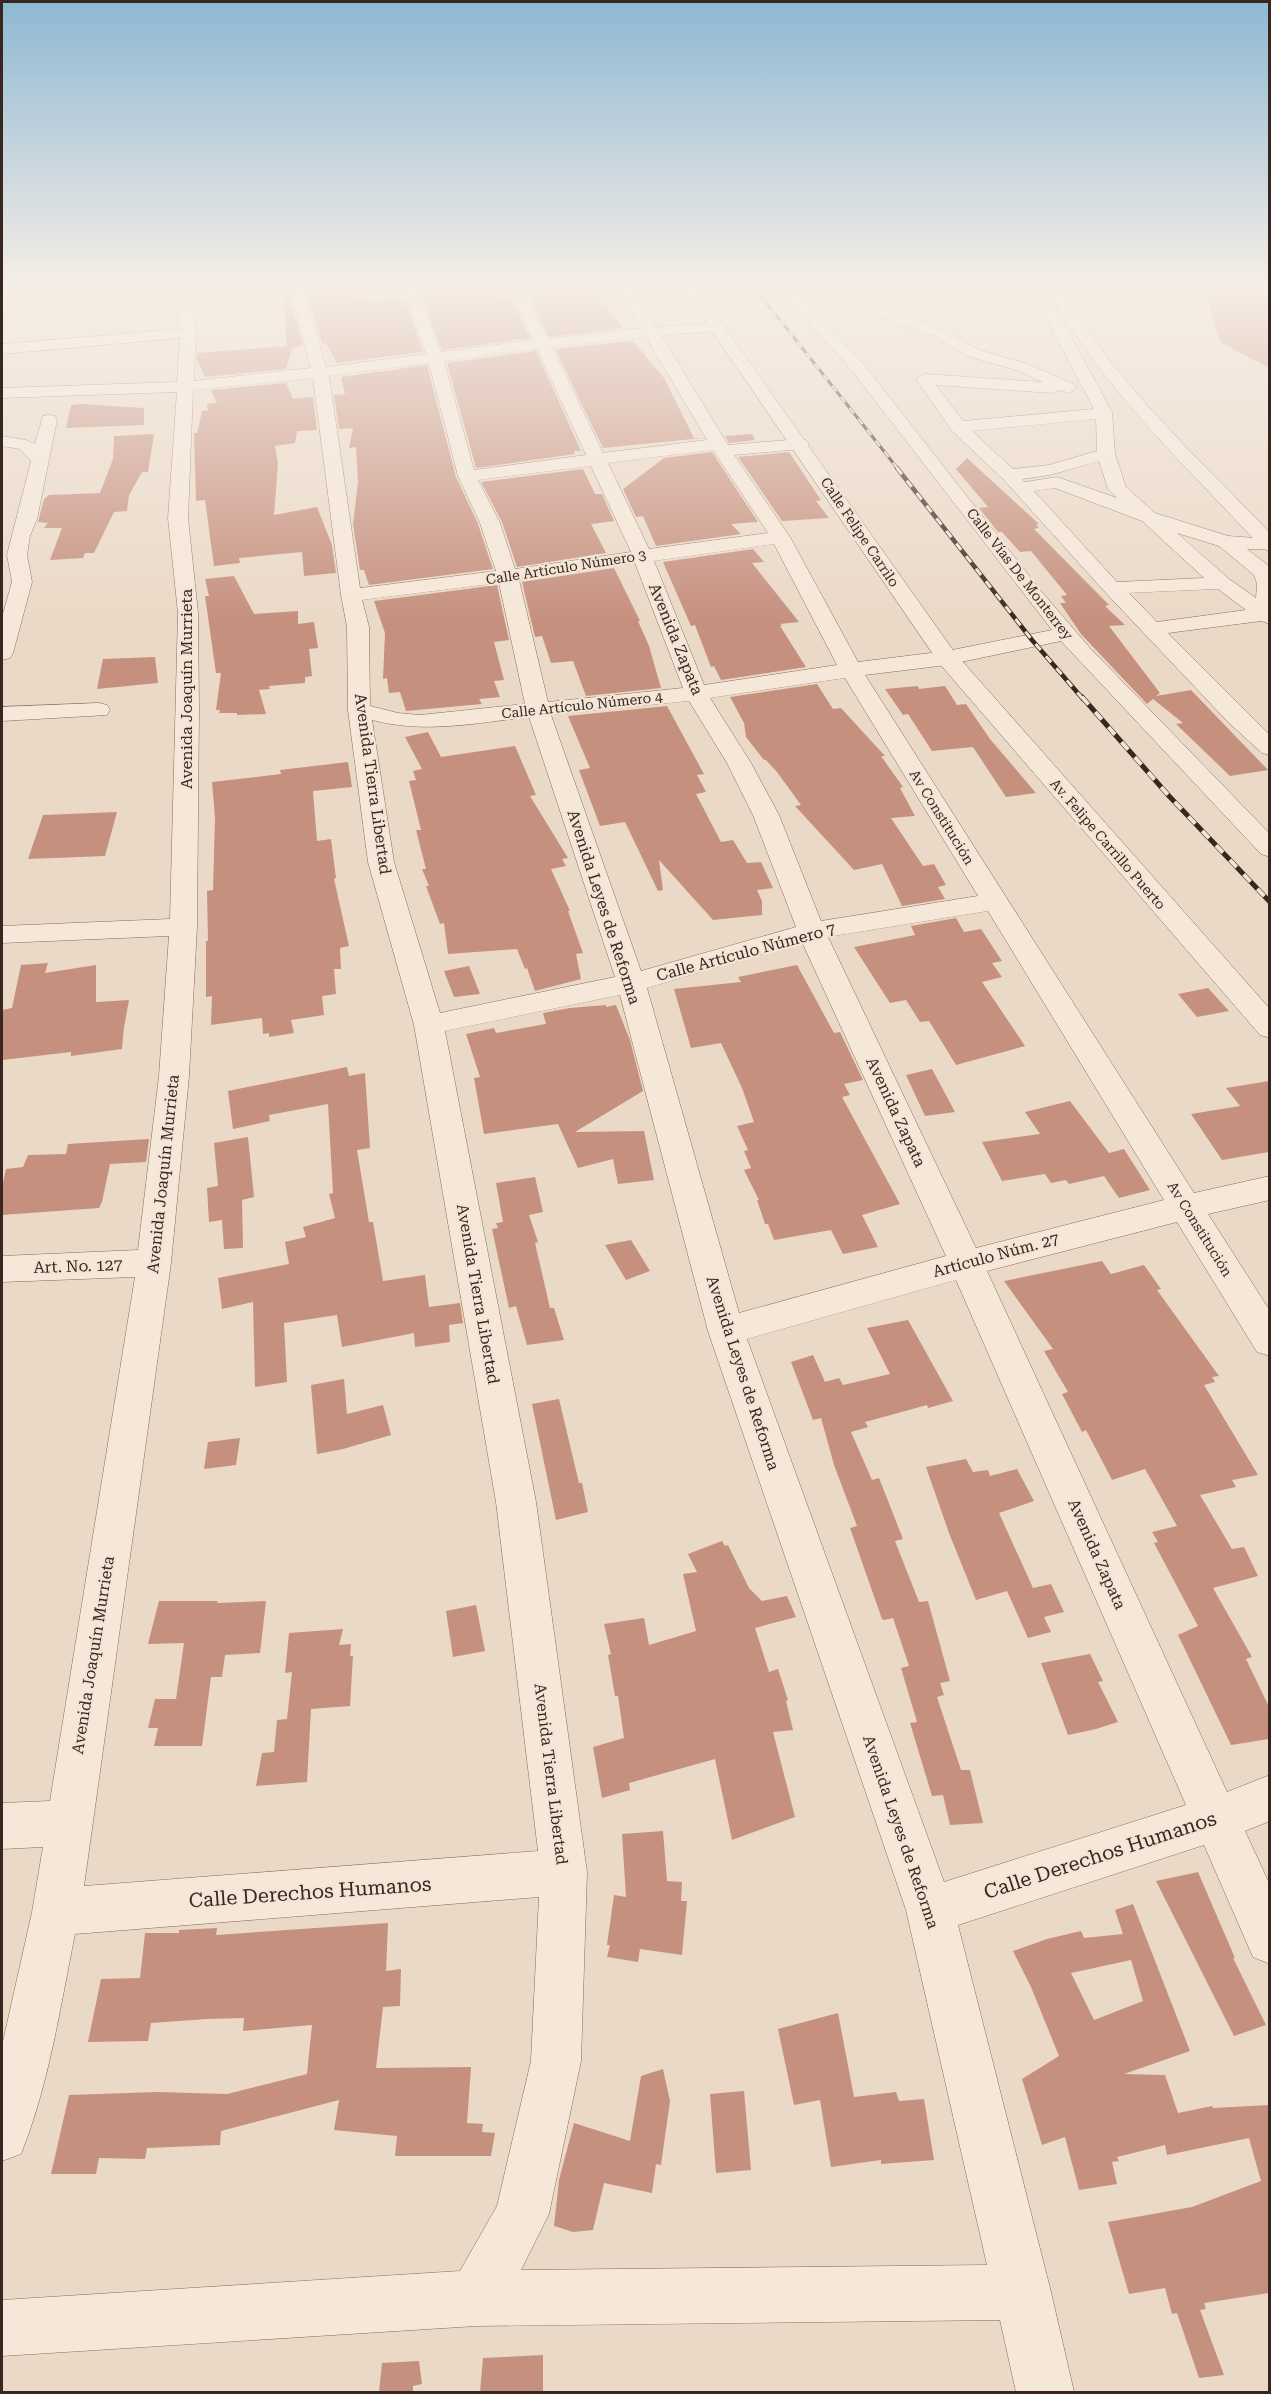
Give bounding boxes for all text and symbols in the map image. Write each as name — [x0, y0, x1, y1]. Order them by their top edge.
street label: Calle Felipe Carrilo — [817, 474, 903, 590]
street label: Calle Vías De Monterrey — [964, 505, 1077, 643]
street label: Calle Artículo Número 3 — [485, 546, 647, 588]
street label: Avenida Zapata — [645, 580, 707, 698]
street label: Avenida Joaquín Murrieta — [177, 589, 196, 789]
street label: Calle Artículo Número 4 — [501, 689, 663, 721]
street label: Avenida Tierra Libertad — [351, 692, 395, 876]
street label: Av Constitución — [906, 767, 978, 867]
street label: Av. Felipe Carrillo Puerto — [1047, 775, 1169, 913]
street label: Avenida Leyes de Reforma — [564, 807, 645, 1007]
street label: Calle Artículo Número 7 — [654, 919, 838, 985]
street label: Avenida Zapata — [862, 1054, 930, 1170]
street label: Avenida Joaquín Murrieta — [143, 1073, 183, 1275]
street label: Av Constitución — [1164, 1179, 1236, 1279]
street label: Avenida Tierra Libertad — [453, 1202, 503, 1386]
street label: Artículo Núm. 27 — [931, 1229, 1061, 1281]
street label: Art. No. 127 — [33, 1255, 123, 1277]
street label: Avenida Leyes de Reforma — [703, 1273, 784, 1473]
street label: Avenida Zapata — [1064, 1496, 1130, 1613]
street label: Avenida Joaquín Murrieta — [68, 1554, 118, 1755]
street label: Avenida Tierra Libertad — [530, 1682, 572, 1866]
street label: Avenida Leyes de Reforma — [859, 1733, 943, 1932]
street label: Calle Derechos Humanos — [981, 1806, 1219, 1904]
street label: Calle Derechos Humanos — [188, 1872, 432, 1912]

